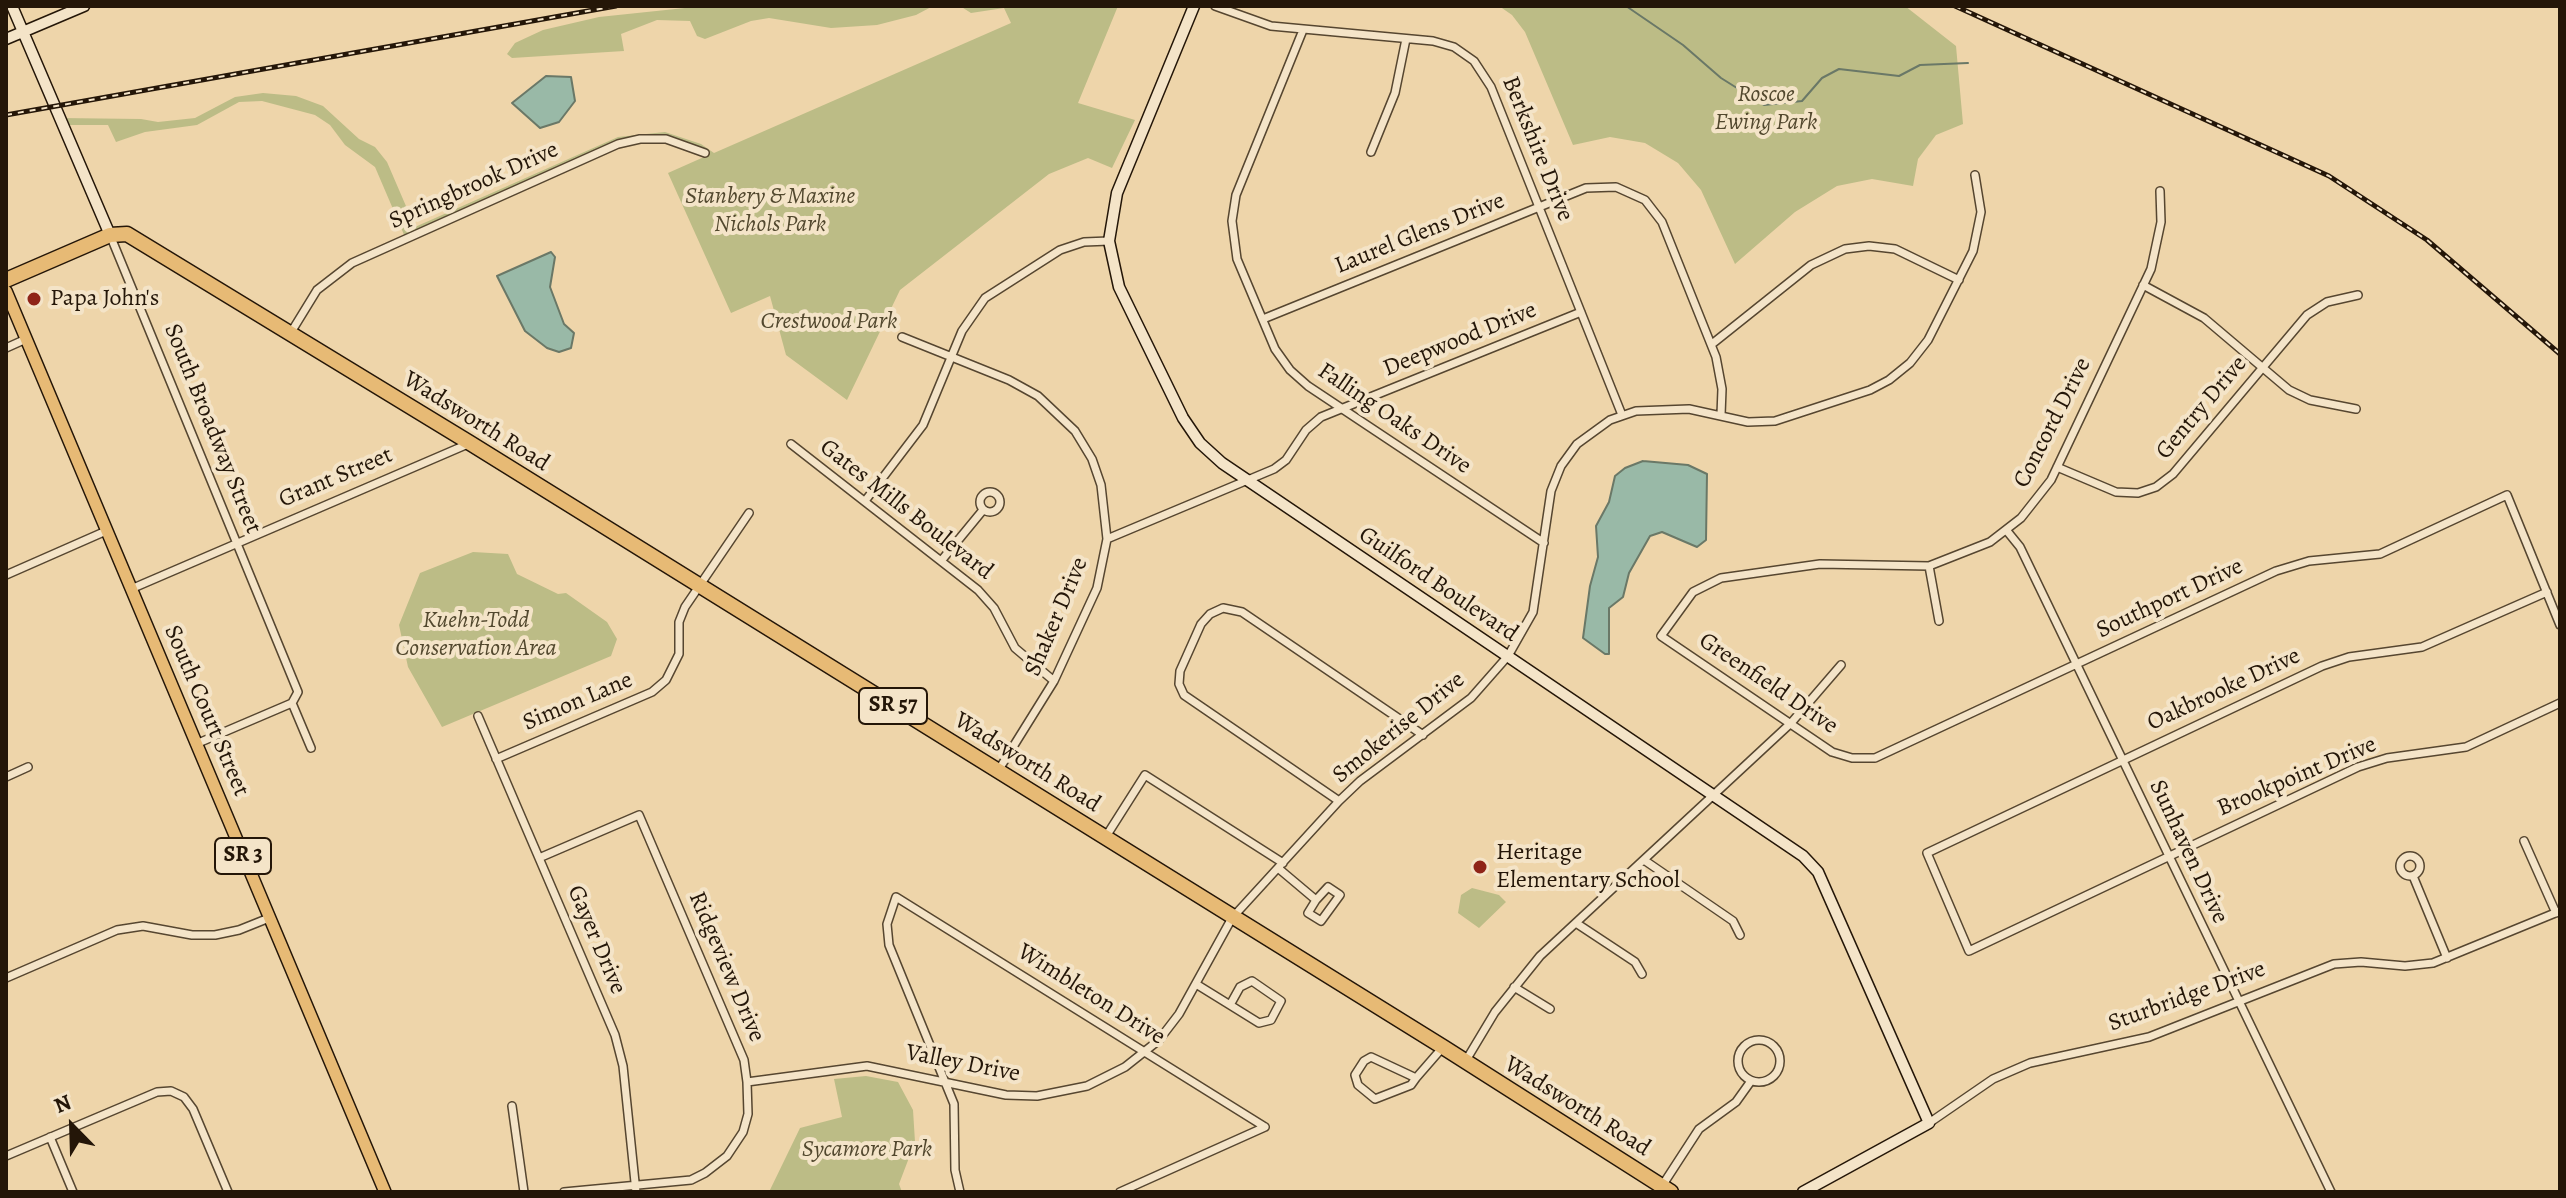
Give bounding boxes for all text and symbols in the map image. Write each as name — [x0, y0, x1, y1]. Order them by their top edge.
street label: Berkshire Drive — [1495, 72, 1579, 226]
park label: Roscoe Ewing Park — [1715, 81, 1817, 137]
street label: Springbrook Drive — [385, 136, 563, 236]
park label: Stanbery & Maxine Nichols Park — [685, 183, 855, 239]
street label: Laurel Glens Drive — [1331, 187, 1509, 281]
place label: Papa John's — [50, 285, 159, 313]
marker: Papa John's — [25, 290, 43, 308]
street label: Deepwood Drive — [1379, 296, 1541, 384]
park label: Crestwood Park — [761, 308, 897, 336]
street label: South Broadway Street — [157, 320, 267, 538]
street label: Gentry Drive — [2150, 350, 2254, 466]
street label: Concord Drive — [2008, 353, 2098, 493]
street label: Falling Oaks Drive — [1312, 357, 1476, 481]
street label: Wadsworth Road — [397, 365, 555, 479]
street label: Gates Mills Boulevard — [814, 433, 998, 587]
street label: Grant Street — [275, 441, 397, 515]
street label: Guilford Boulevard — [1353, 521, 1523, 649]
street label: Shaker Drive — [1019, 553, 1095, 681]
street label: Southport Drive — [2092, 553, 2248, 645]
park label: Kuehn-Todd Conservation Area — [395, 607, 557, 663]
street label: South Court Street — [157, 621, 255, 801]
street label: Greenfield Drive — [1693, 627, 1843, 741]
street label: Oakbrooke Drive — [2143, 642, 2305, 738]
street label: Simon Lane — [519, 666, 637, 738]
street label: Smokerise Drive — [1327, 666, 1471, 790]
road number: SR 57 — [859, 688, 927, 724]
street label: Wadsworth Road — [948, 706, 1106, 820]
street label: Brookpoint Drive — [2213, 731, 2381, 823]
street label: Sunhaven Drive — [2142, 776, 2234, 928]
road number: SR 3 — [215, 838, 271, 874]
place label: Heritage Elementary School — [1496, 839, 1680, 895]
marker: Heritage Elementary School — [1471, 858, 1489, 876]
street label: Gayer Drive — [560, 881, 632, 999]
street label: Ridgeview Drive — [681, 887, 771, 1047]
street label: Wimbleton Drive — [1012, 938, 1170, 1052]
street label: Sturbridge Drive — [2104, 955, 2270, 1039]
street label: Valley Drive — [903, 1039, 1023, 1089]
street label: Wadsworth Road — [1498, 1050, 1656, 1164]
north arrow — [32, 1086, 112, 1166]
text: N — [49, 1087, 76, 1121]
park label: Sycamore Park — [802, 1136, 932, 1164]

